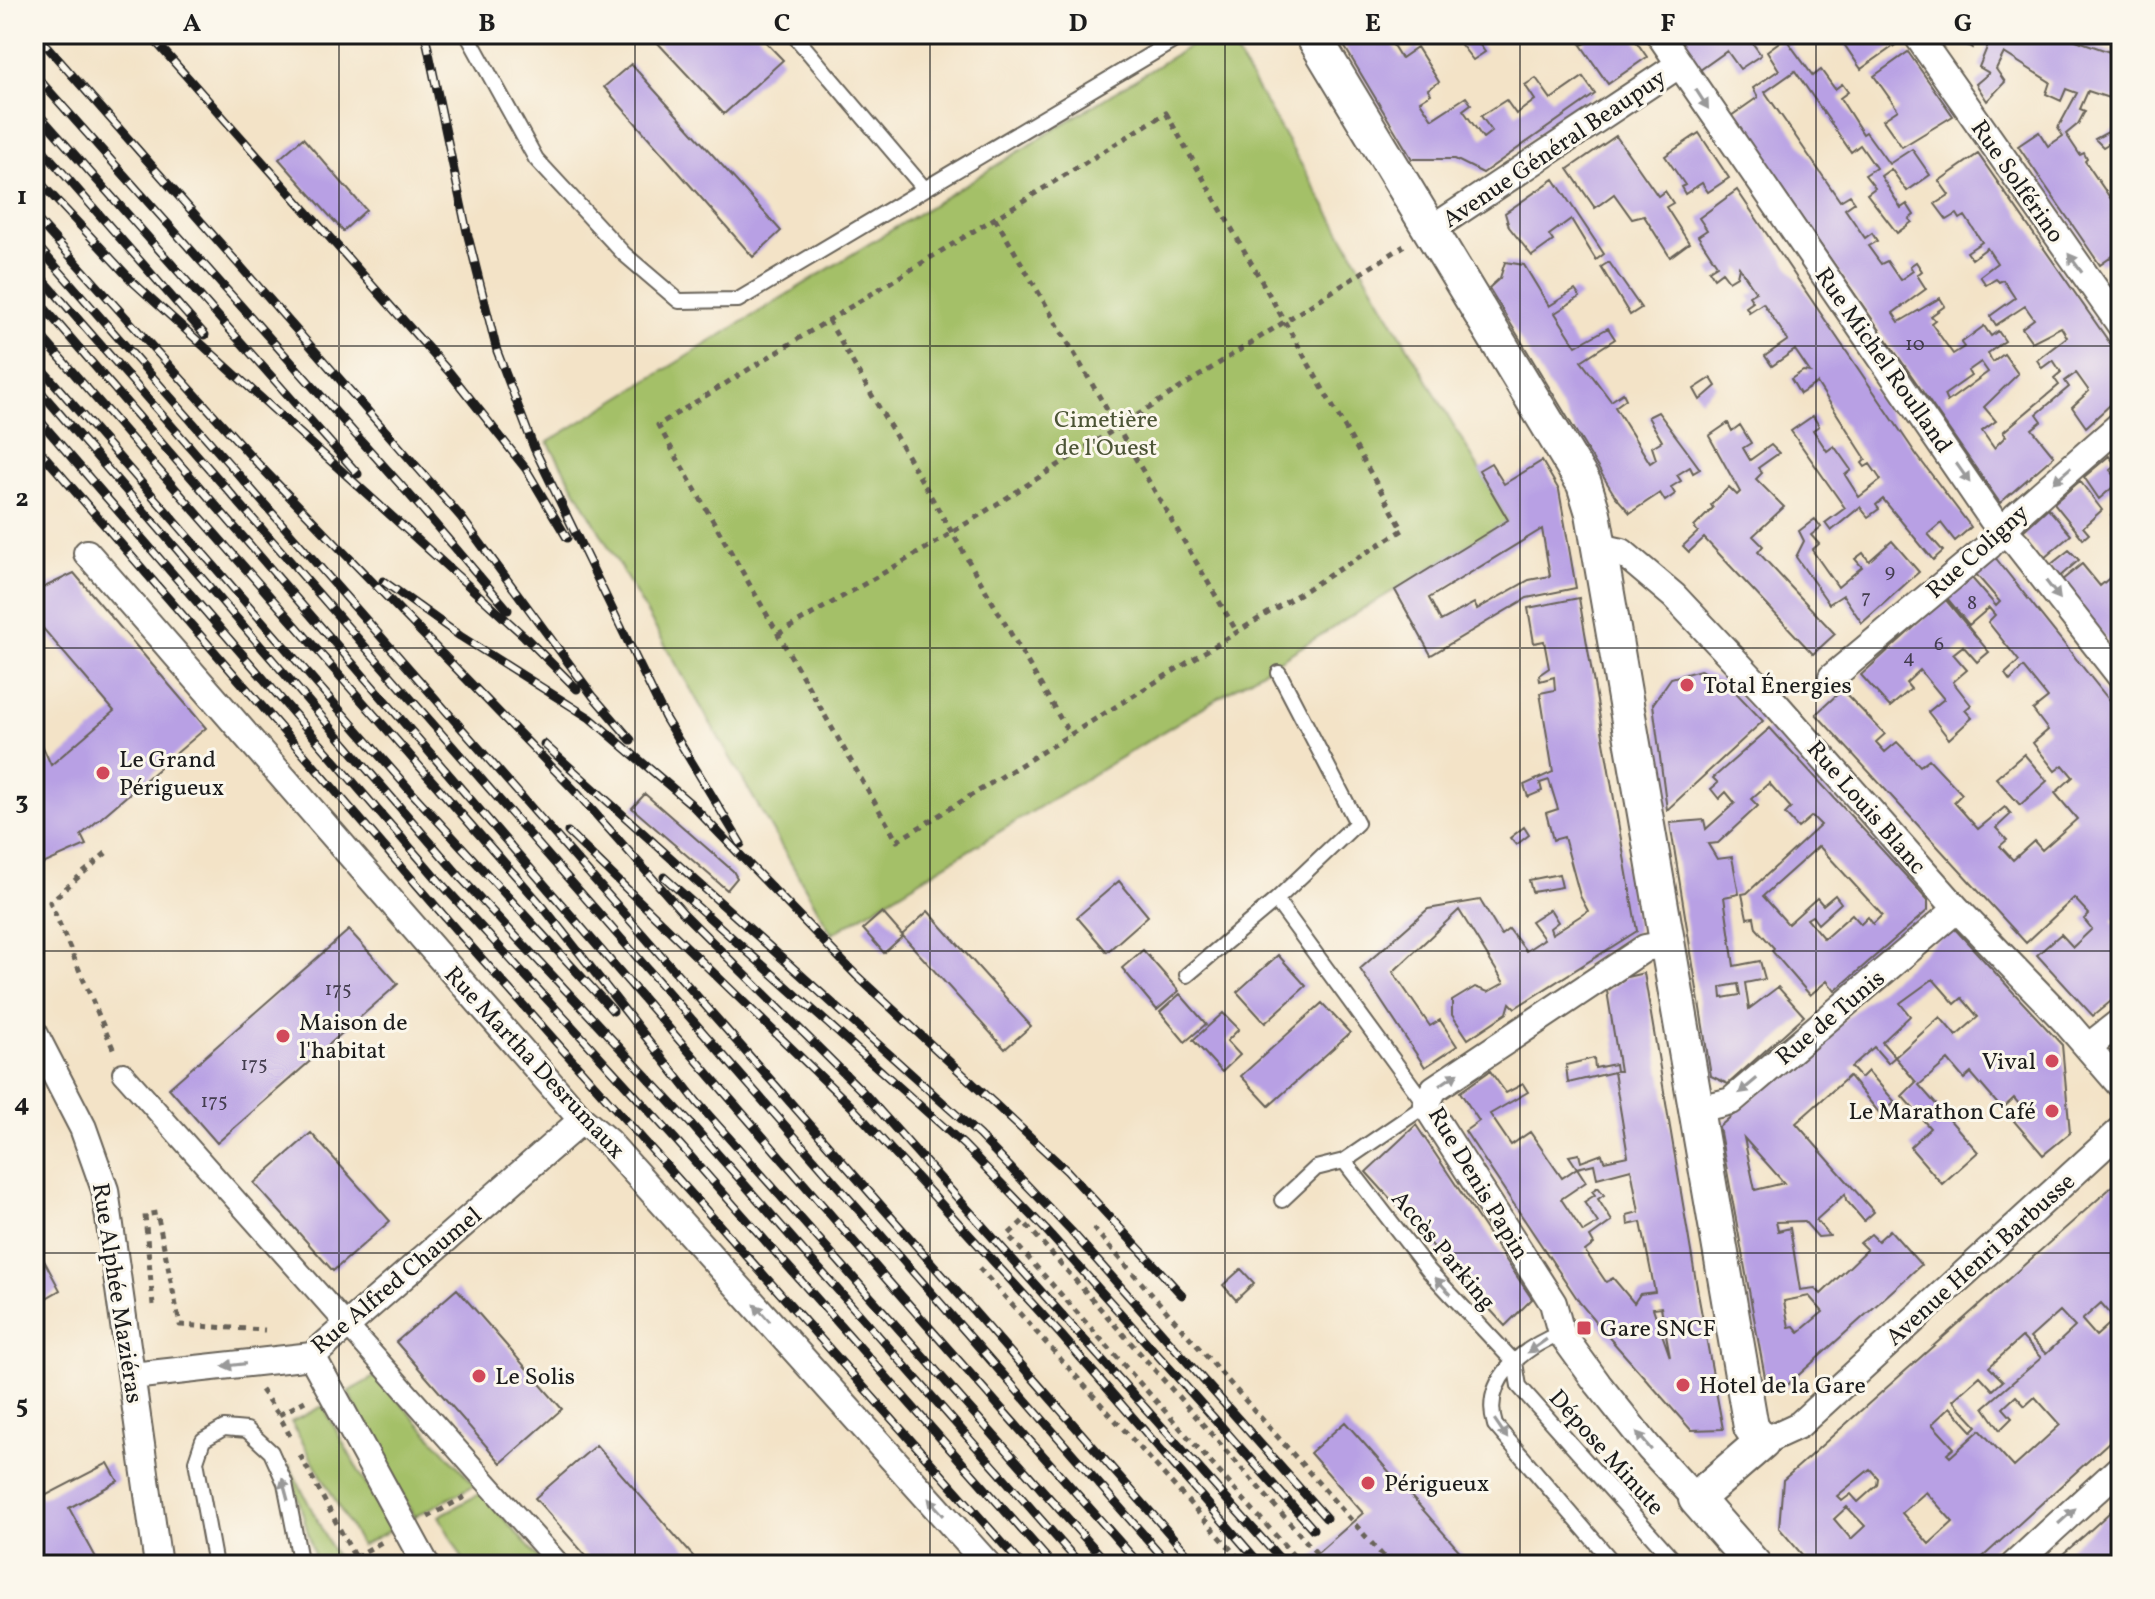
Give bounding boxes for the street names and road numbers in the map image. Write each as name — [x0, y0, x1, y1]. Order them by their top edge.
street label: Avenue Général Beaupuy — [1436, 62, 1674, 237]
street label: Rue Solférino — [1961, 114, 2071, 250]
street label: Rue Michel Roulland — [1805, 261, 1959, 461]
street label: Rue Coligny — [1920, 497, 2037, 608]
street label: Rue Louis Blanc — [1798, 734, 1933, 883]
street label: Rue Martha Desrumaux — [435, 960, 632, 1167]
street label: Rue de Tunis — [1769, 963, 1893, 1074]
street label: Rue Denis Papin — [1418, 1101, 1536, 1267]
street label: Avenue Henri Barbusse — [1879, 1166, 2084, 1355]
street label: Rue Alphée Maziéras — [82, 1181, 150, 1406]
street label: Accès Parking — [1382, 1184, 1503, 1319]
street label: Rue Alfred Chaumel — [305, 1200, 490, 1363]
street label: Dépose Minute — [1540, 1383, 1671, 1524]

